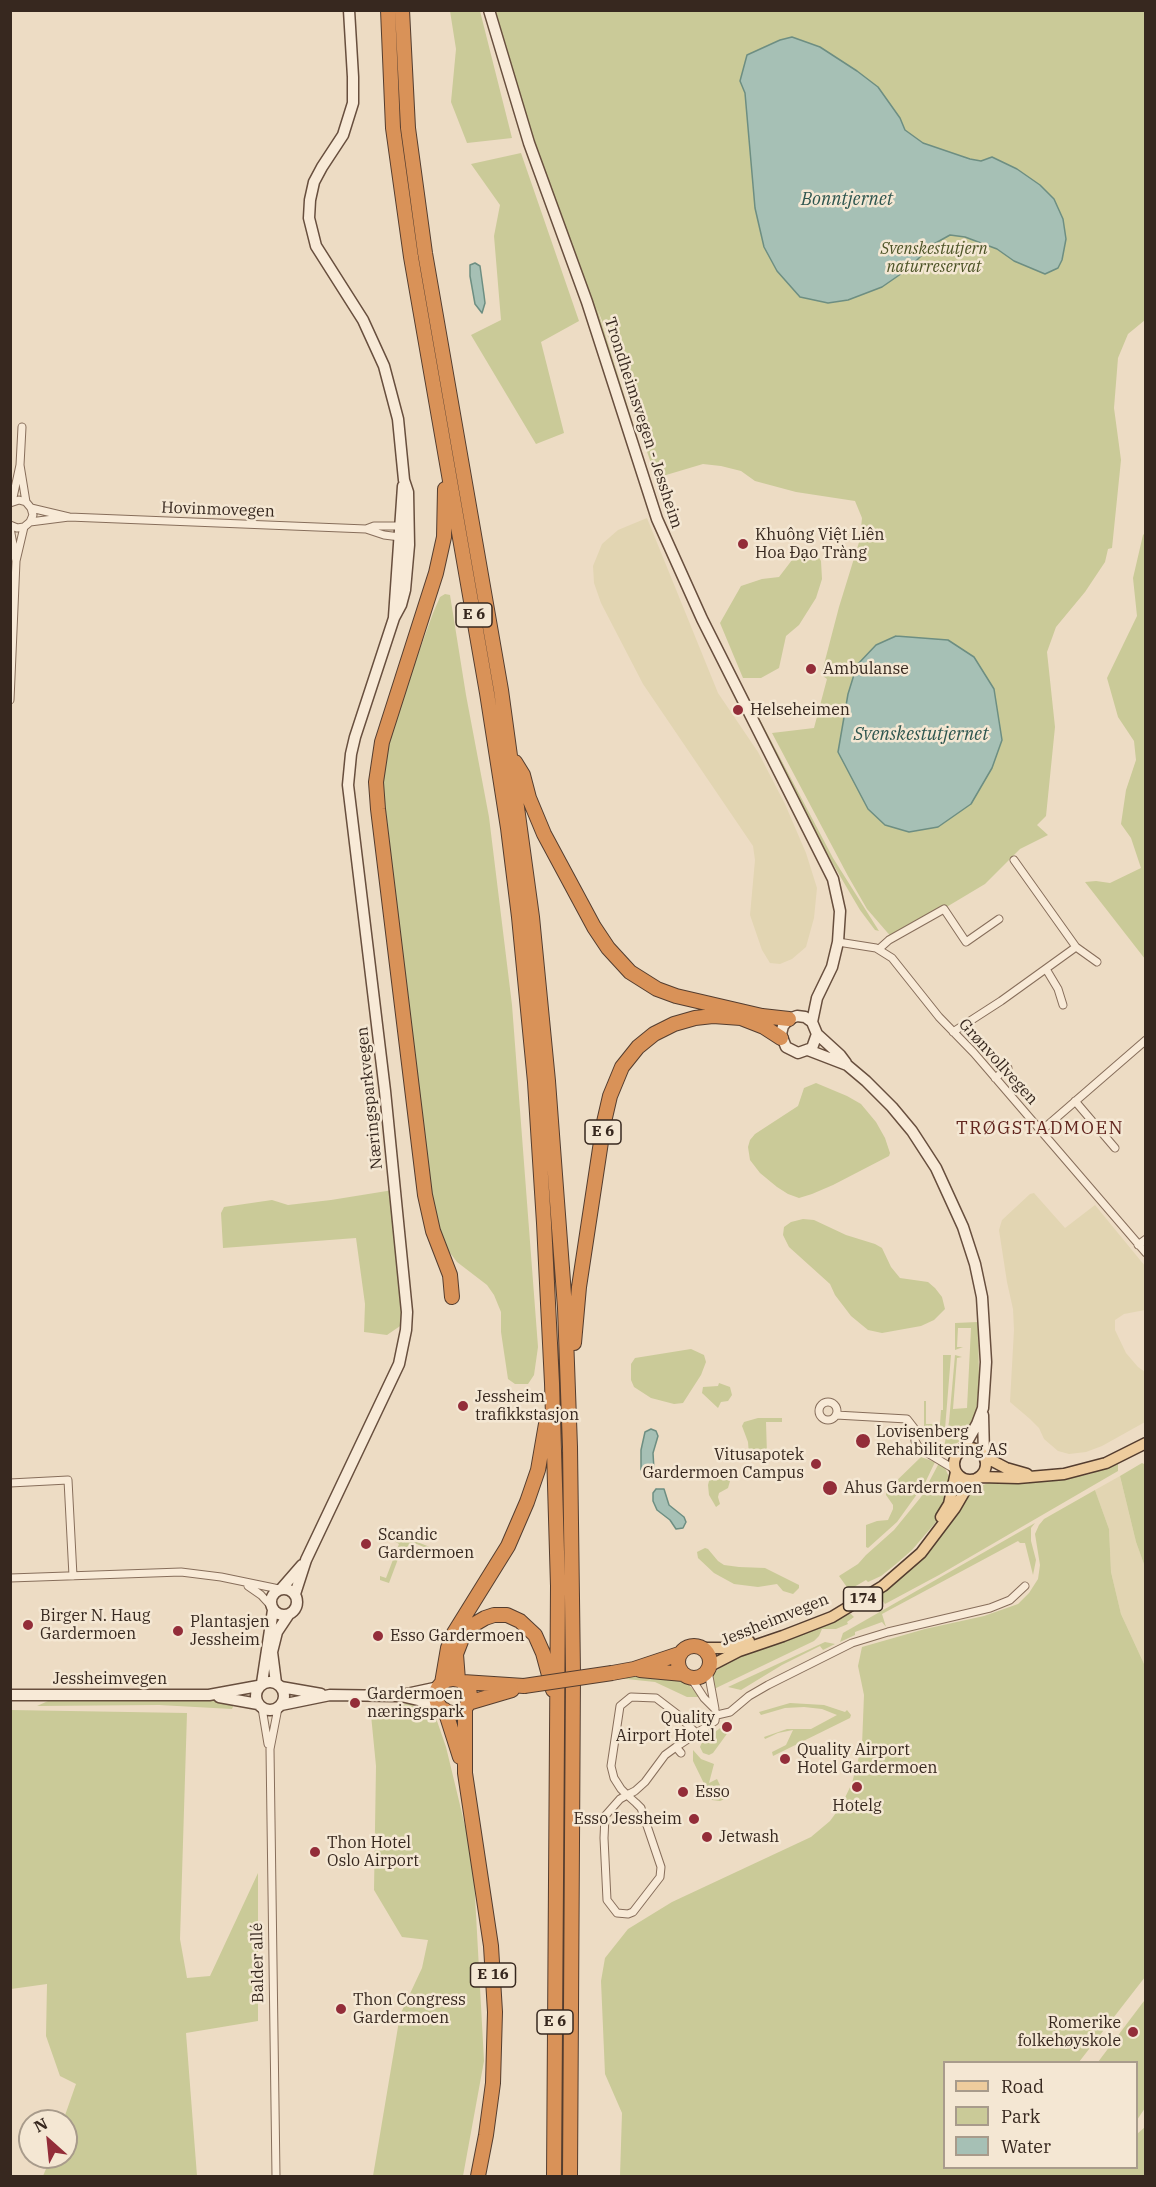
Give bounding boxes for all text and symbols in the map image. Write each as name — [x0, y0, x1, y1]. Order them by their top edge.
water label: Bonntjernet — [801, 189, 893, 211]
park label: Svenskestutjern naturreservat — [880, 239, 988, 277]
street label: Trondheimsvegen - Jessheim — [600, 315, 686, 531]
street label: Hovinmovegen — [161, 498, 275, 522]
place label: Khuông Việt Liên Hoa Đạo Tràng — [755, 525, 884, 563]
marker: Khuông Việt Liên Hoa Đạo Tràng — [736, 537, 750, 551]
road number: E 6 — [456, 603, 492, 627]
place label: Ambulanse — [823, 659, 909, 679]
marker: Ambulanse — [804, 662, 818, 676]
place label: Helseheimen — [750, 700, 850, 720]
marker: Helseheimen — [731, 703, 745, 717]
water label: Svenskestutjernet — [853, 724, 989, 746]
street label: Grønvollvegen — [954, 1015, 1042, 1109]
street label: Næringsparkvegen — [353, 1025, 387, 1171]
district label: TRØGSTADMOEN — [956, 1118, 1124, 1140]
road number: E 6 — [585, 1120, 621, 1144]
place label: Jessheim trafikkstasjon — [475, 1387, 579, 1425]
marker: Jessheim trafikkstasjon — [456, 1399, 470, 1413]
place label: Lovisenberg Rehabilitering AS — [876, 1422, 1007, 1460]
marker: Lovisenberg Rehabilitering AS — [854, 1432, 872, 1450]
place label: Vitusapotek Gardermoen Campus — [642, 1445, 804, 1483]
marker: Vitusapotek Gardermoen Campus — [809, 1457, 823, 1471]
place label: Ahus Gardermoen — [844, 1478, 982, 1498]
marker: Ahus Gardermoen — [821, 1479, 839, 1497]
place label: Scandic Gardermoen — [378, 1525, 474, 1563]
marker: Scandic Gardermoen — [359, 1537, 373, 1551]
road number: 174 — [844, 1587, 882, 1611]
street label: Jessheimvegen — [718, 1590, 832, 1650]
place label: Birger N. Haug Gardermoen — [40, 1606, 150, 1644]
place label: Plantasjen Jessheim — [190, 1612, 270, 1650]
marker: Birger N. Haug Gardermoen — [21, 1618, 35, 1632]
marker: Plantasjen Jessheim — [171, 1624, 185, 1638]
place label: Esso Gardermoen — [390, 1626, 525, 1646]
marker: Esso Gardermoen — [371, 1629, 385, 1643]
street label: Jessheimvegen — [53, 1669, 167, 1689]
place label: Gardermoen næringspark — [367, 1684, 464, 1722]
marker: Gardermoen næringspark — [348, 1696, 362, 1710]
place label: Quality Airport Hotel — [616, 1708, 715, 1746]
marker: Quality Airport Hotel — [720, 1720, 734, 1734]
place label: Quality Airport Hotel Gardermoen — [797, 1740, 937, 1778]
marker: Quality Airport Hotel Gardermoen — [778, 1752, 792, 1766]
marker: Hotelg — [850, 1780, 864, 1794]
place label: Esso — [695, 1782, 730, 1802]
marker: Esso — [676, 1785, 690, 1799]
place label: Hotelg — [832, 1796, 882, 1816]
place label: Esso Jessheim — [573, 1809, 682, 1829]
marker: Esso Jessheim — [687, 1812, 701, 1826]
place label: Jetwash — [719, 1827, 779, 1847]
marker: Jetwash — [700, 1830, 714, 1844]
place label: Thon Hotel Oslo Airport — [327, 1833, 419, 1871]
marker: Thon Hotel Oslo Airport — [308, 1845, 322, 1859]
street label: Balder allé — [248, 1923, 268, 2003]
road number: E 16 — [470, 1963, 516, 1987]
place label: Thon Congress Gardermoen — [353, 1990, 466, 2028]
marker: Thon Congress Gardermoen — [334, 2002, 348, 2016]
road number: E 6 — [537, 2010, 573, 2034]
place label: Romerike folkehøyskole — [1017, 2013, 1121, 2051]
marker: Romerike folkehøyskole — [1126, 2025, 1140, 2039]
legend — [943, 2061, 1138, 2169]
text: Road — [1001, 2075, 1044, 2098]
text: Park — [1001, 2105, 1040, 2128]
north arrow — [18, 2109, 78, 2169]
text: N — [31, 2113, 51, 2137]
text: Water — [1001, 2135, 1051, 2158]

